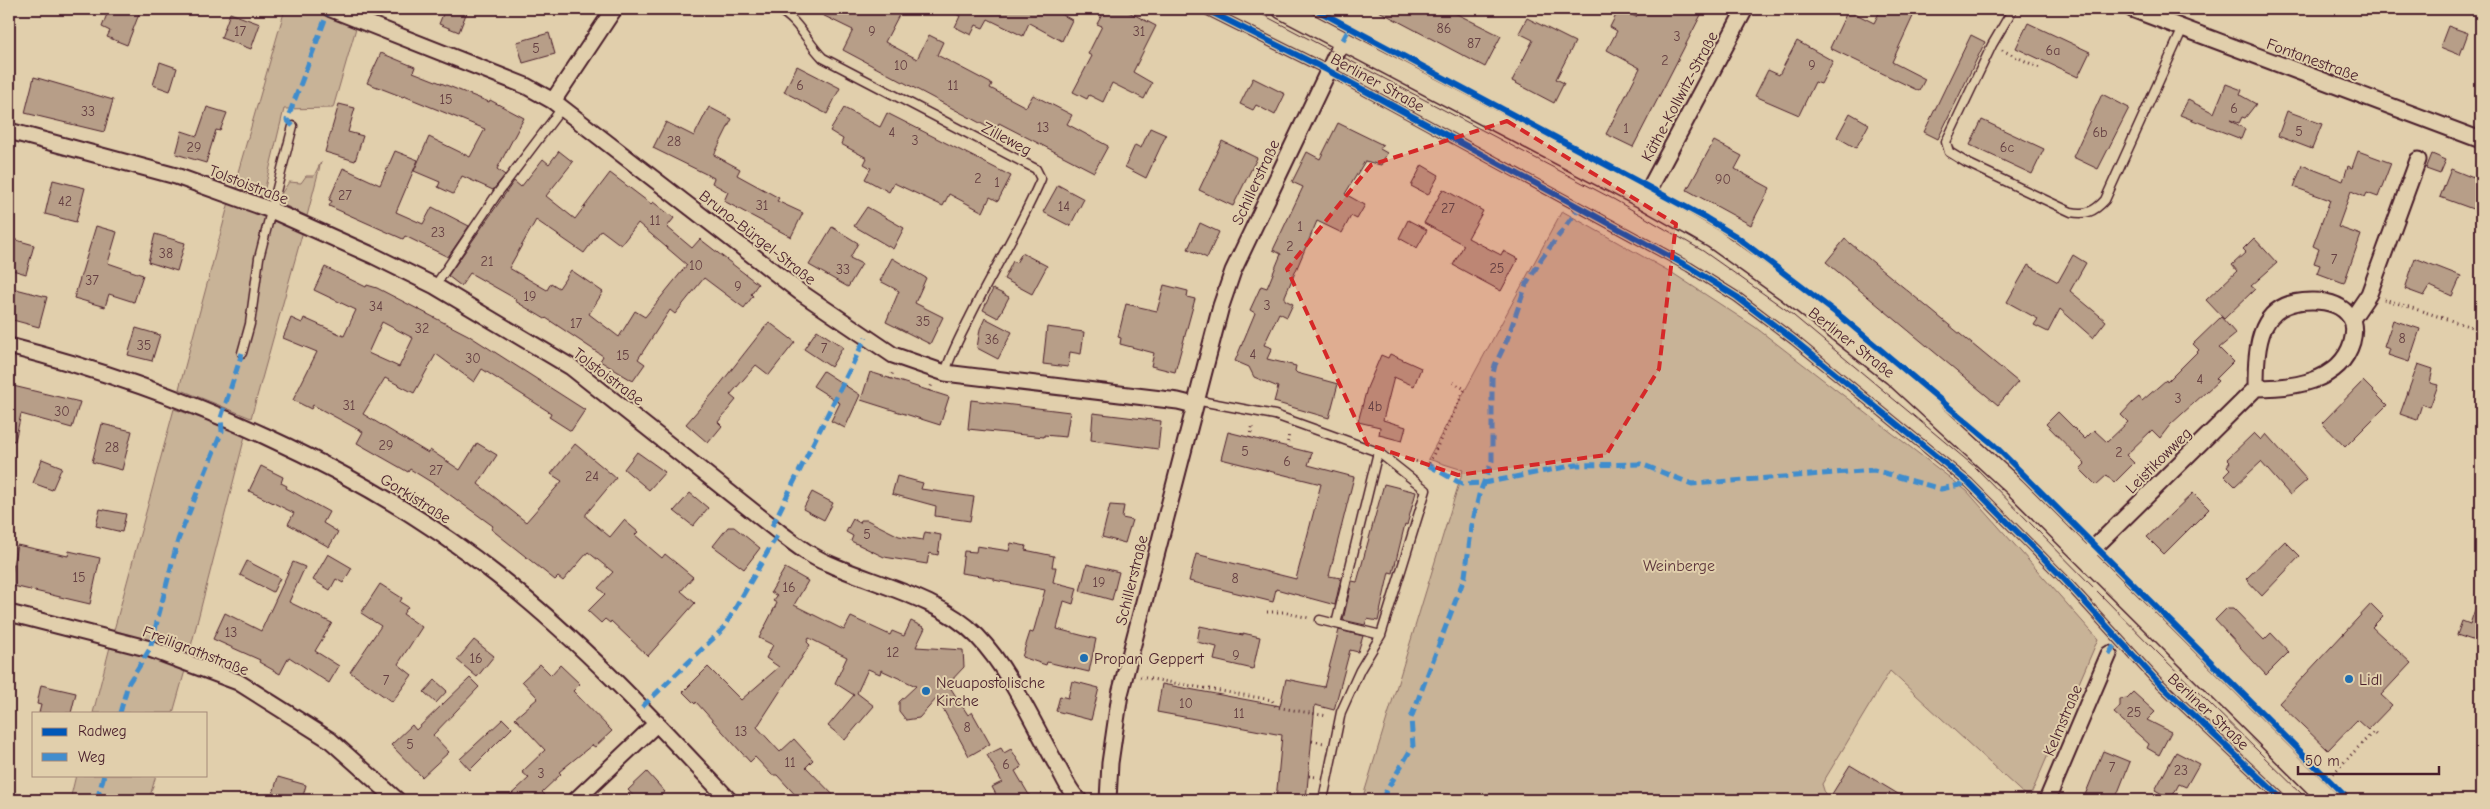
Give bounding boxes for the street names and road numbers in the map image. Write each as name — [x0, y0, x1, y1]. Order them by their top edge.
street label: Käthe-Kollwitz-Straße — [1638, 28, 1722, 165]
street label: Fontanestraße — [2264, 35, 2361, 85]
street label: Berliner Straße — [1328, 50, 1427, 116]
street label: Zilleweg — [979, 118, 1034, 159]
street label: Schillerstraße — [1228, 137, 1284, 228]
street label: Tolstoistraße — [206, 162, 291, 208]
street label: Bruno-Bürgel-Straße — [696, 187, 819, 289]
street label: Berliner Straße — [1805, 304, 1898, 382]
street label: Tolstoistraße — [570, 344, 647, 409]
street label: Leistikowweg — [2122, 424, 2195, 497]
street label: Gorkistraße — [377, 470, 454, 528]
street label: Schillerstraße — [1112, 533, 1152, 627]
street label: Freiligrathstraße — [140, 622, 251, 679]
street label: Berliner Straße — [2164, 670, 2253, 754]
street label: Kelmstraße — [2040, 682, 2086, 759]

